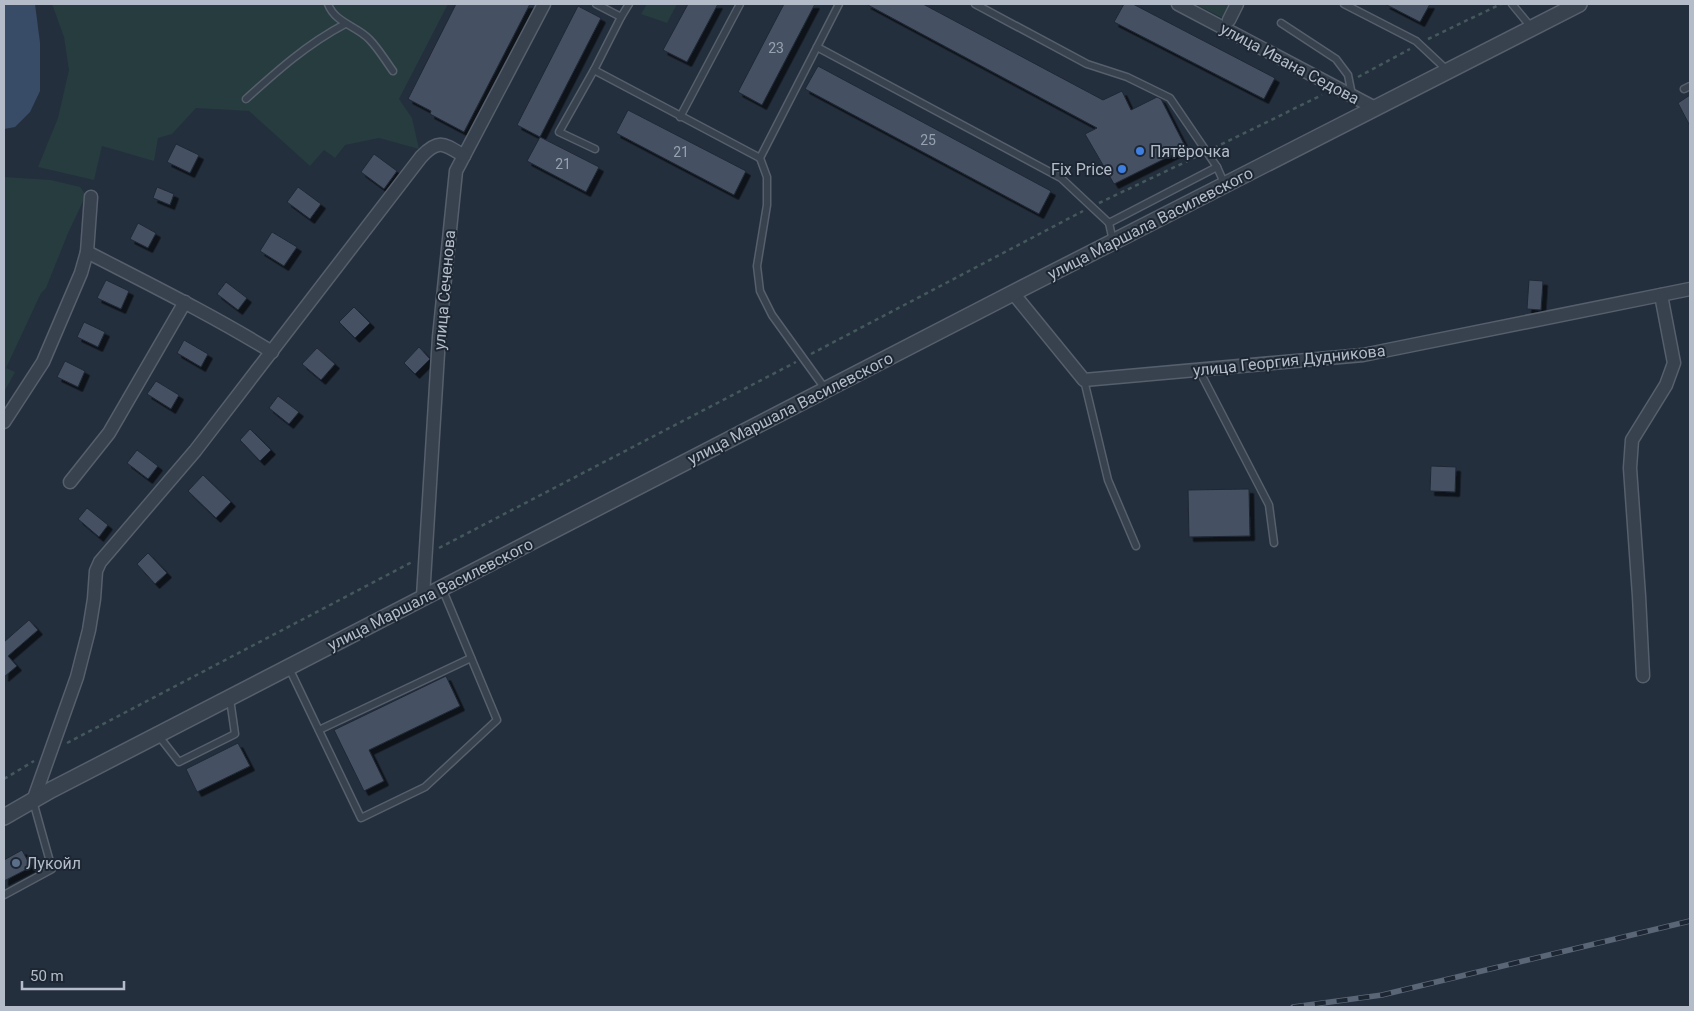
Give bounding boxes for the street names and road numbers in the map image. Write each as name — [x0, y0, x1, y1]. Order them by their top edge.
street label: улица Ивана Седова — [1217, 19, 1362, 108]
street label: улица Маршала Василевского — [1044, 163, 1256, 284]
street label: улица Сеченова — [430, 229, 459, 351]
street label: улица Георгия Дудникова — [1192, 341, 1386, 380]
street label: улица Маршала Василевского — [684, 348, 896, 469]
street label: улица Маршала Василевского — [324, 534, 536, 655]

